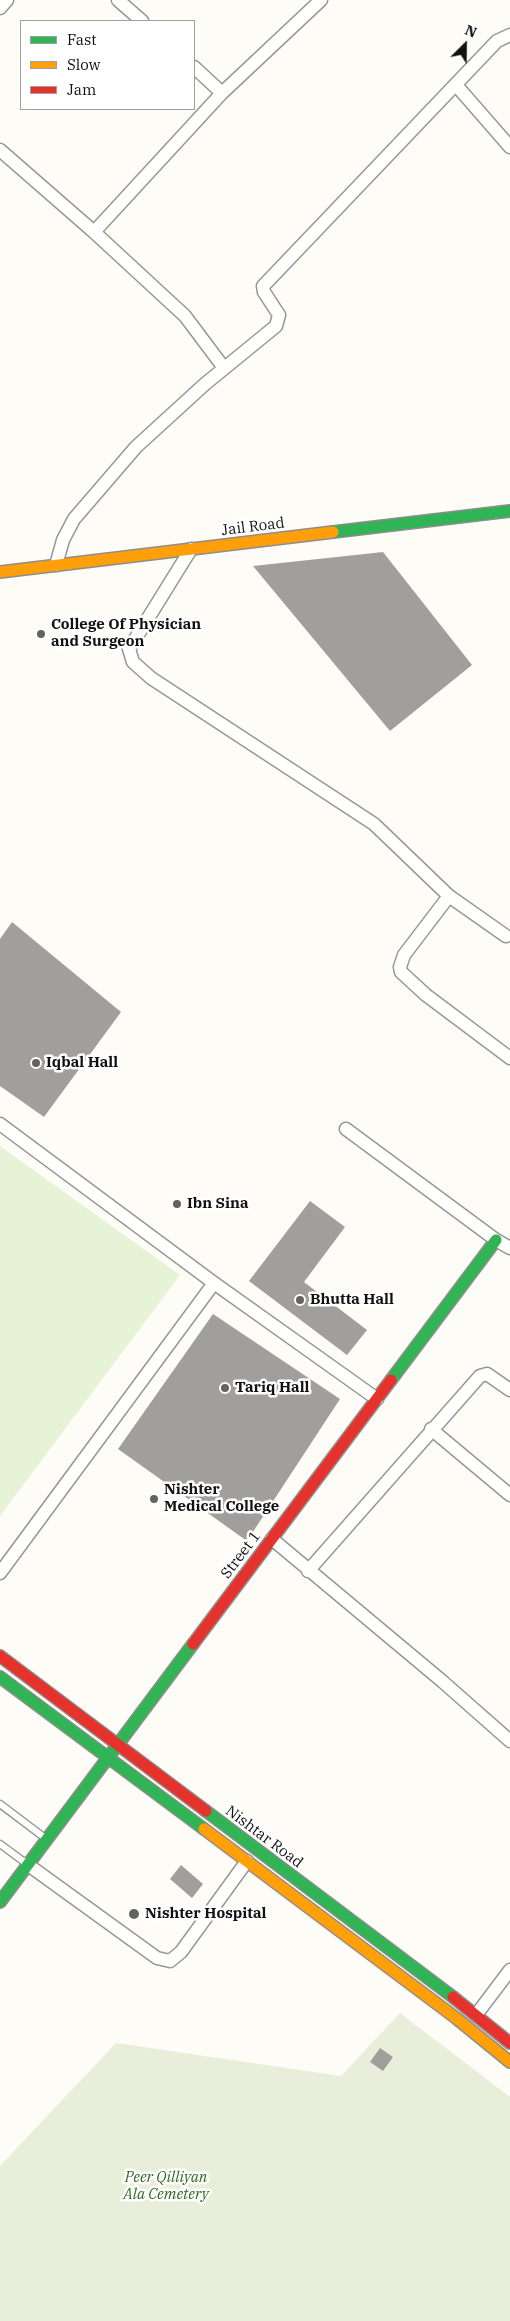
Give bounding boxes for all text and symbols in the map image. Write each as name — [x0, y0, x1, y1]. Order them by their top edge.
legend — [20, 20, 195, 110]
north arrow — [440, 20, 490, 70]
text: N — [462, 21, 479, 42]
text: Fast — [67, 30, 97, 49]
text: Slow — [67, 55, 100, 74]
text: Jam — [67, 80, 96, 99]
street label: Jail Road — [220, 514, 286, 540]
place label: College Of Physician and Surgeon — [51, 616, 201, 651]
marker: College Of Physician and Surgeon — [35, 628, 47, 640]
place label: Iqbal Hall — [46, 1054, 118, 1072]
marker: Iqbal Hall — [30, 1057, 42, 1069]
place label: Ibn Sina — [187, 1195, 249, 1213]
marker: Ibn Sina — [171, 1198, 183, 1210]
place label: Bhutta Hall — [310, 1291, 394, 1309]
marker: Bhutta Hall — [294, 1294, 306, 1306]
place label: Tariq Hall — [235, 1379, 309, 1397]
marker: Tariq Hall — [219, 1382, 231, 1394]
place label: Nishter Medical College — [164, 1481, 279, 1516]
marker: Nishter Medical College — [148, 1493, 160, 1505]
street label: Street 1 — [217, 1528, 265, 1582]
street label: Nishtar Road — [222, 1802, 306, 1872]
place label: Nishter Hospital — [145, 1905, 266, 1923]
marker: Nishter Hospital — [127, 1907, 141, 1921]
park label: Peer Qilliyan Ala Cemetery — [123, 2169, 209, 2204]

